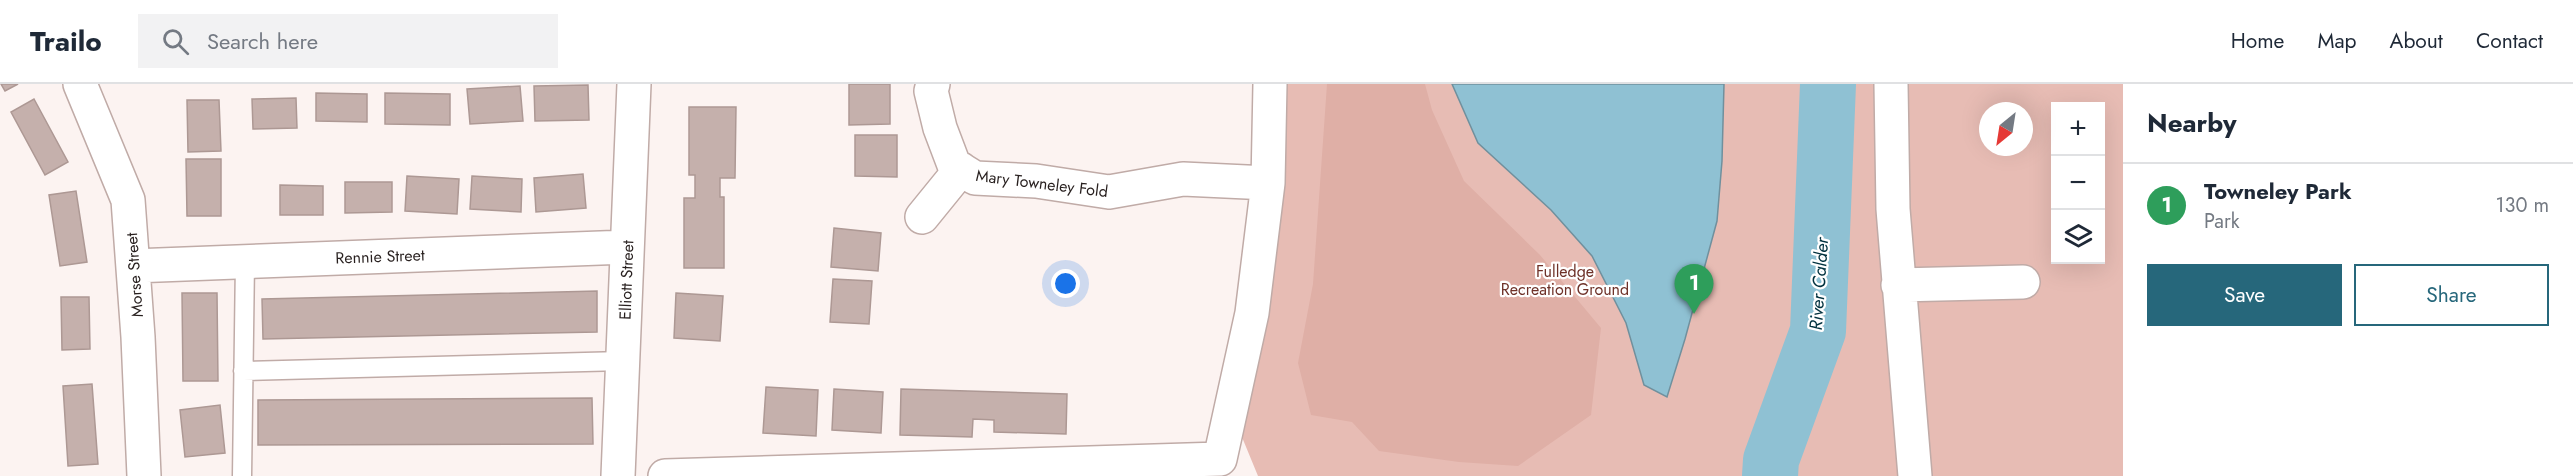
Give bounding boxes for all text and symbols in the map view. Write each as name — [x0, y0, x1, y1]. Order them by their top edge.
search box — [138, 14, 558, 68]
text: Trailo — [30, 21, 102, 62]
icon: search — [159, 25, 192, 58]
text: Search here — [207, 25, 318, 57]
text: Home — [2231, 26, 2284, 56]
text: Map — [2317, 26, 2357, 56]
text: About — [2390, 26, 2443, 56]
text: Contact — [2476, 26, 2543, 56]
north arrow — [1979, 102, 2033, 156]
map controls — [2051, 102, 2105, 264]
button: + — [2051, 102, 2105, 156]
text: Nearby — [2147, 104, 2236, 142]
button: − — [2051, 156, 2105, 210]
street label: Mary Towneley Fold — [975, 164, 1109, 203]
text: Towneley Park — [2204, 175, 2352, 207]
text: 1 — [2161, 191, 2172, 220]
text: 130 m — [2495, 191, 2549, 220]
text: Park — [2204, 207, 2240, 236]
button: layers — [2051, 210, 2105, 264]
street label: Morse Street — [120, 232, 149, 318]
water label: River Calder — [1803, 236, 1835, 331]
street label: Elliott Street — [614, 240, 639, 320]
street label: Rennie Street — [335, 243, 425, 270]
park label: Fulledge Recreation Ground — [1501, 260, 1629, 301]
pin: 1 — [1674, 264, 1714, 314]
button: Save — [2147, 264, 2342, 326]
button: Share — [2354, 264, 2549, 326]
your location — [1051, 269, 1080, 298]

